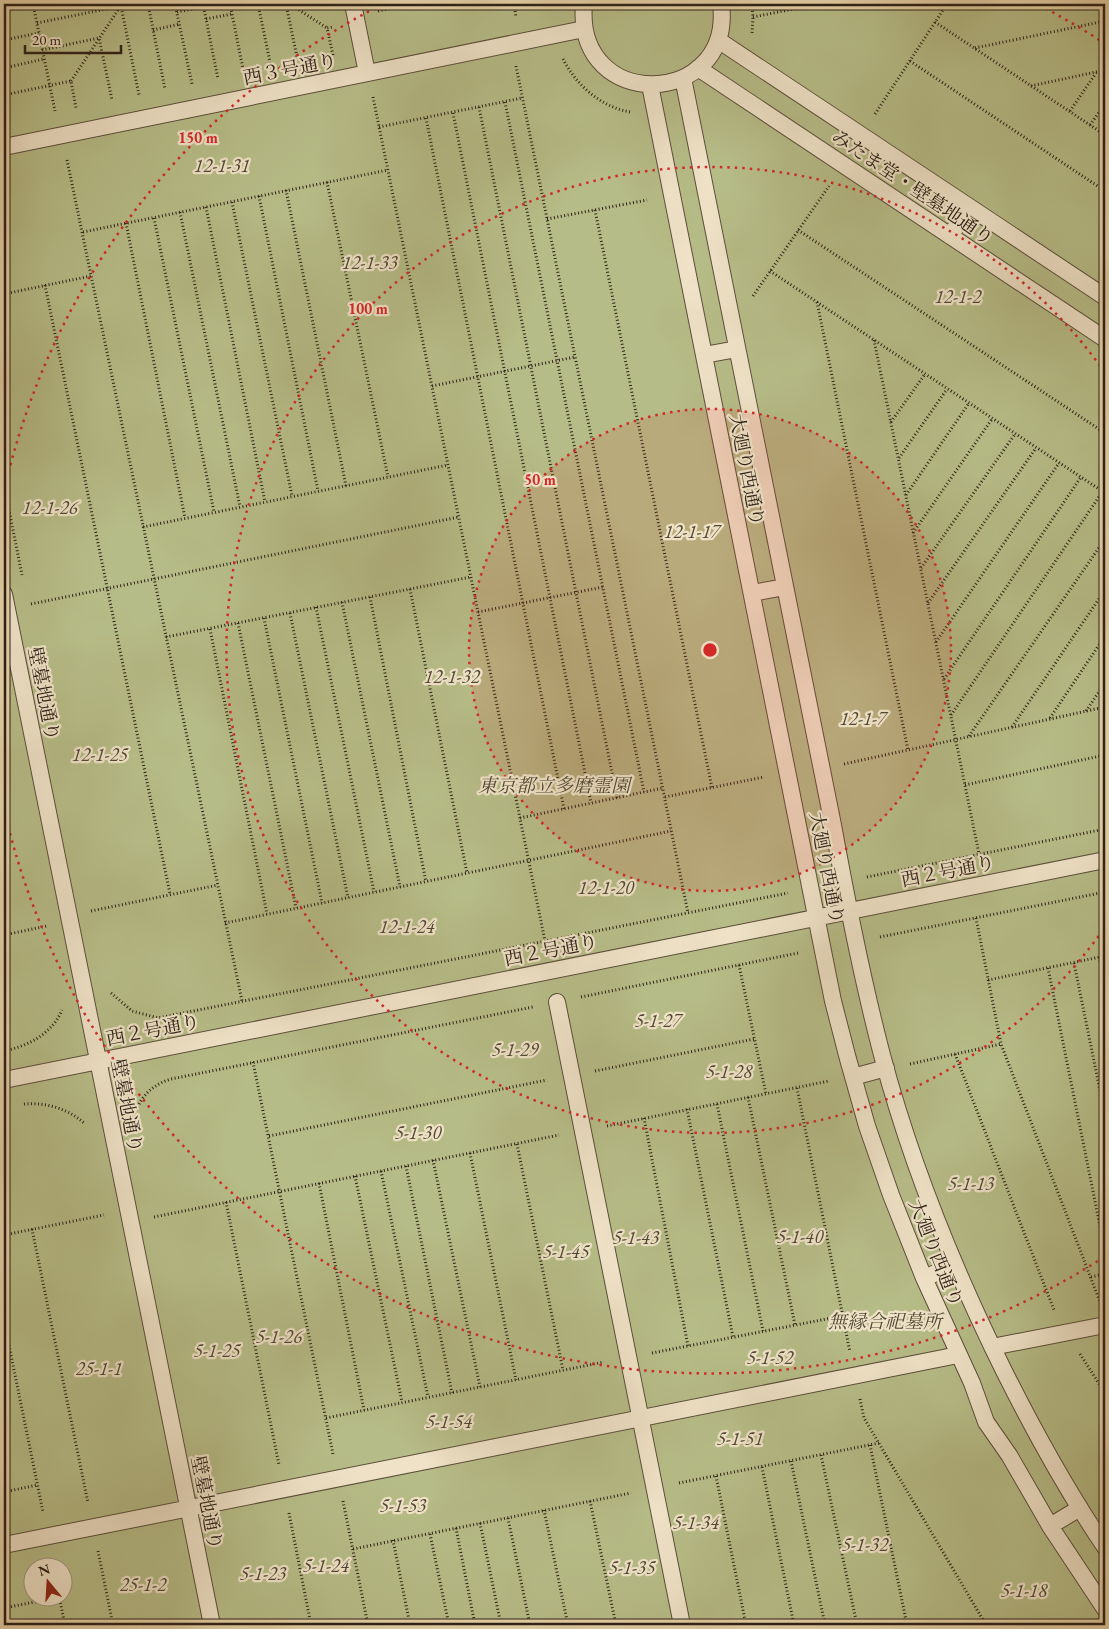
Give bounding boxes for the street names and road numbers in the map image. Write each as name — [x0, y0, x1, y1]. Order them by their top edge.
street label: 西３号通り — [241, 48, 339, 90]
street label: みたま堂・壁墓地通り — [827, 124, 999, 250]
street label: 大廻り西通り — [724, 412, 770, 528]
street label: 壁墓地通り — [23, 645, 65, 743]
street label: 大廻り西通り — [804, 810, 850, 926]
street label: 西２号通り — [899, 850, 997, 892]
street label: 西２号通り — [502, 929, 600, 971]
street label: 西２号通り — [104, 1009, 202, 1051]
street label: 壁墓地通り — [106, 1057, 148, 1155]
street label: 大廻り西通り — [903, 1195, 969, 1311]
street label: 壁墓地通り — [186, 1454, 228, 1552]

